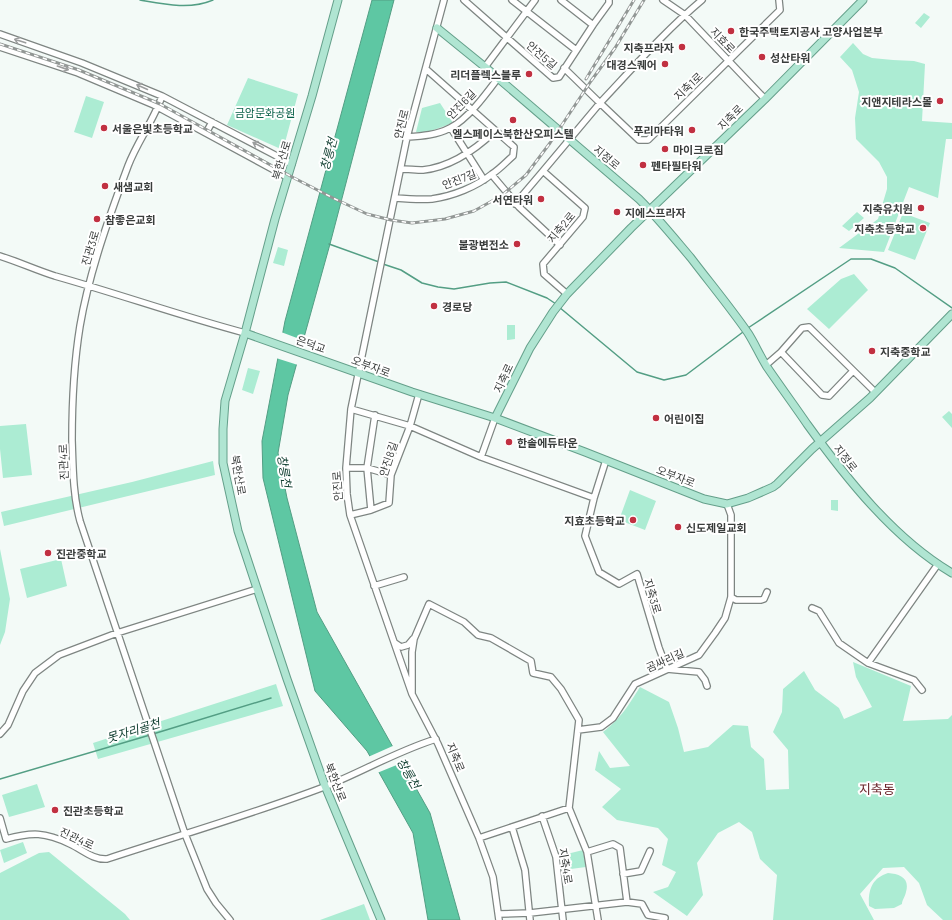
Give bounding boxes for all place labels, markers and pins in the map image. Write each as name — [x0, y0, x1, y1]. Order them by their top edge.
place label: 한국주택토지공사 고양사업본부 — [739, 25, 883, 38]
marker: 한국주택토지공사 고양사업본부 — [726, 26, 736, 36]
place label: 지축프라자 — [623, 41, 674, 54]
marker: 지축프라자 — [677, 42, 687, 52]
place label: 성산타워 — [770, 51, 810, 64]
marker: 성산타워 — [757, 52, 767, 62]
place label: 대경스퀘어 — [606, 58, 657, 71]
marker: 대경스퀘어 — [660, 59, 670, 69]
place label: 리더플렉스블루 — [450, 68, 521, 81]
marker: 리더플렉스블루 — [524, 69, 534, 79]
place label: 지앤지테라스몰 — [861, 95, 932, 108]
marker: 지앤지테라스몰 — [935, 96, 945, 106]
marker: 엘스페이스북한산오피스텔 — [508, 115, 518, 125]
place label: 서울은빛초등학교 — [112, 122, 193, 135]
marker: 서울은빛초등학교 — [99, 123, 109, 133]
place label: 푸리마타워 — [633, 124, 684, 137]
marker: 푸리마타워 — [687, 125, 697, 135]
place label: 엘스페이스북한산오피스텔 — [452, 127, 574, 140]
place label: 마이크로짐 — [673, 143, 724, 156]
marker: 마이크로짐 — [660, 144, 670, 154]
place label: 펜타필타워 — [651, 159, 702, 172]
marker: 펜타필타워 — [638, 160, 648, 170]
place label: 새샘교회 — [113, 180, 153, 193]
marker: 새샘교회 — [100, 181, 110, 191]
place label: 서연타워 — [493, 193, 533, 206]
marker: 서연타워 — [536, 194, 546, 204]
place label: 지축유치원 — [862, 202, 913, 215]
marker: 지축유치원 — [916, 203, 926, 213]
place label: 지에스프라자 — [625, 206, 686, 219]
marker: 지에스프라자 — [612, 207, 622, 217]
place label: 참좋은교회 — [105, 213, 156, 226]
marker: 참좋은교회 — [92, 214, 102, 224]
place label: 지축초등학교 — [854, 222, 915, 235]
marker: 지축초등학교 — [918, 223, 928, 233]
place label: 불광변전소 — [458, 238, 509, 251]
marker: 불광변전소 — [512, 239, 522, 249]
place label: 경로당 — [442, 300, 472, 313]
marker: 경로당 — [429, 301, 439, 311]
place label: 지축중학교 — [880, 345, 931, 358]
marker: 지축중학교 — [867, 346, 877, 356]
place label: 어린이집 — [664, 412, 704, 425]
marker: 어린이집 — [651, 413, 661, 423]
place label: 한솔에듀타운 — [517, 436, 578, 449]
marker: 한솔에듀타운 — [504, 437, 514, 447]
place label: 지효초등학교 — [564, 514, 625, 527]
marker: 지효초등학교 — [628, 515, 638, 525]
place label: 신도제일교회 — [686, 521, 747, 534]
marker: 신도제일교회 — [673, 522, 683, 532]
place label: 진관중학교 — [56, 547, 107, 560]
marker: 진관중학교 — [43, 548, 53, 558]
place label: 진관초등학교 — [63, 804, 124, 817]
marker: 진관초등학교 — [50, 805, 60, 815]

